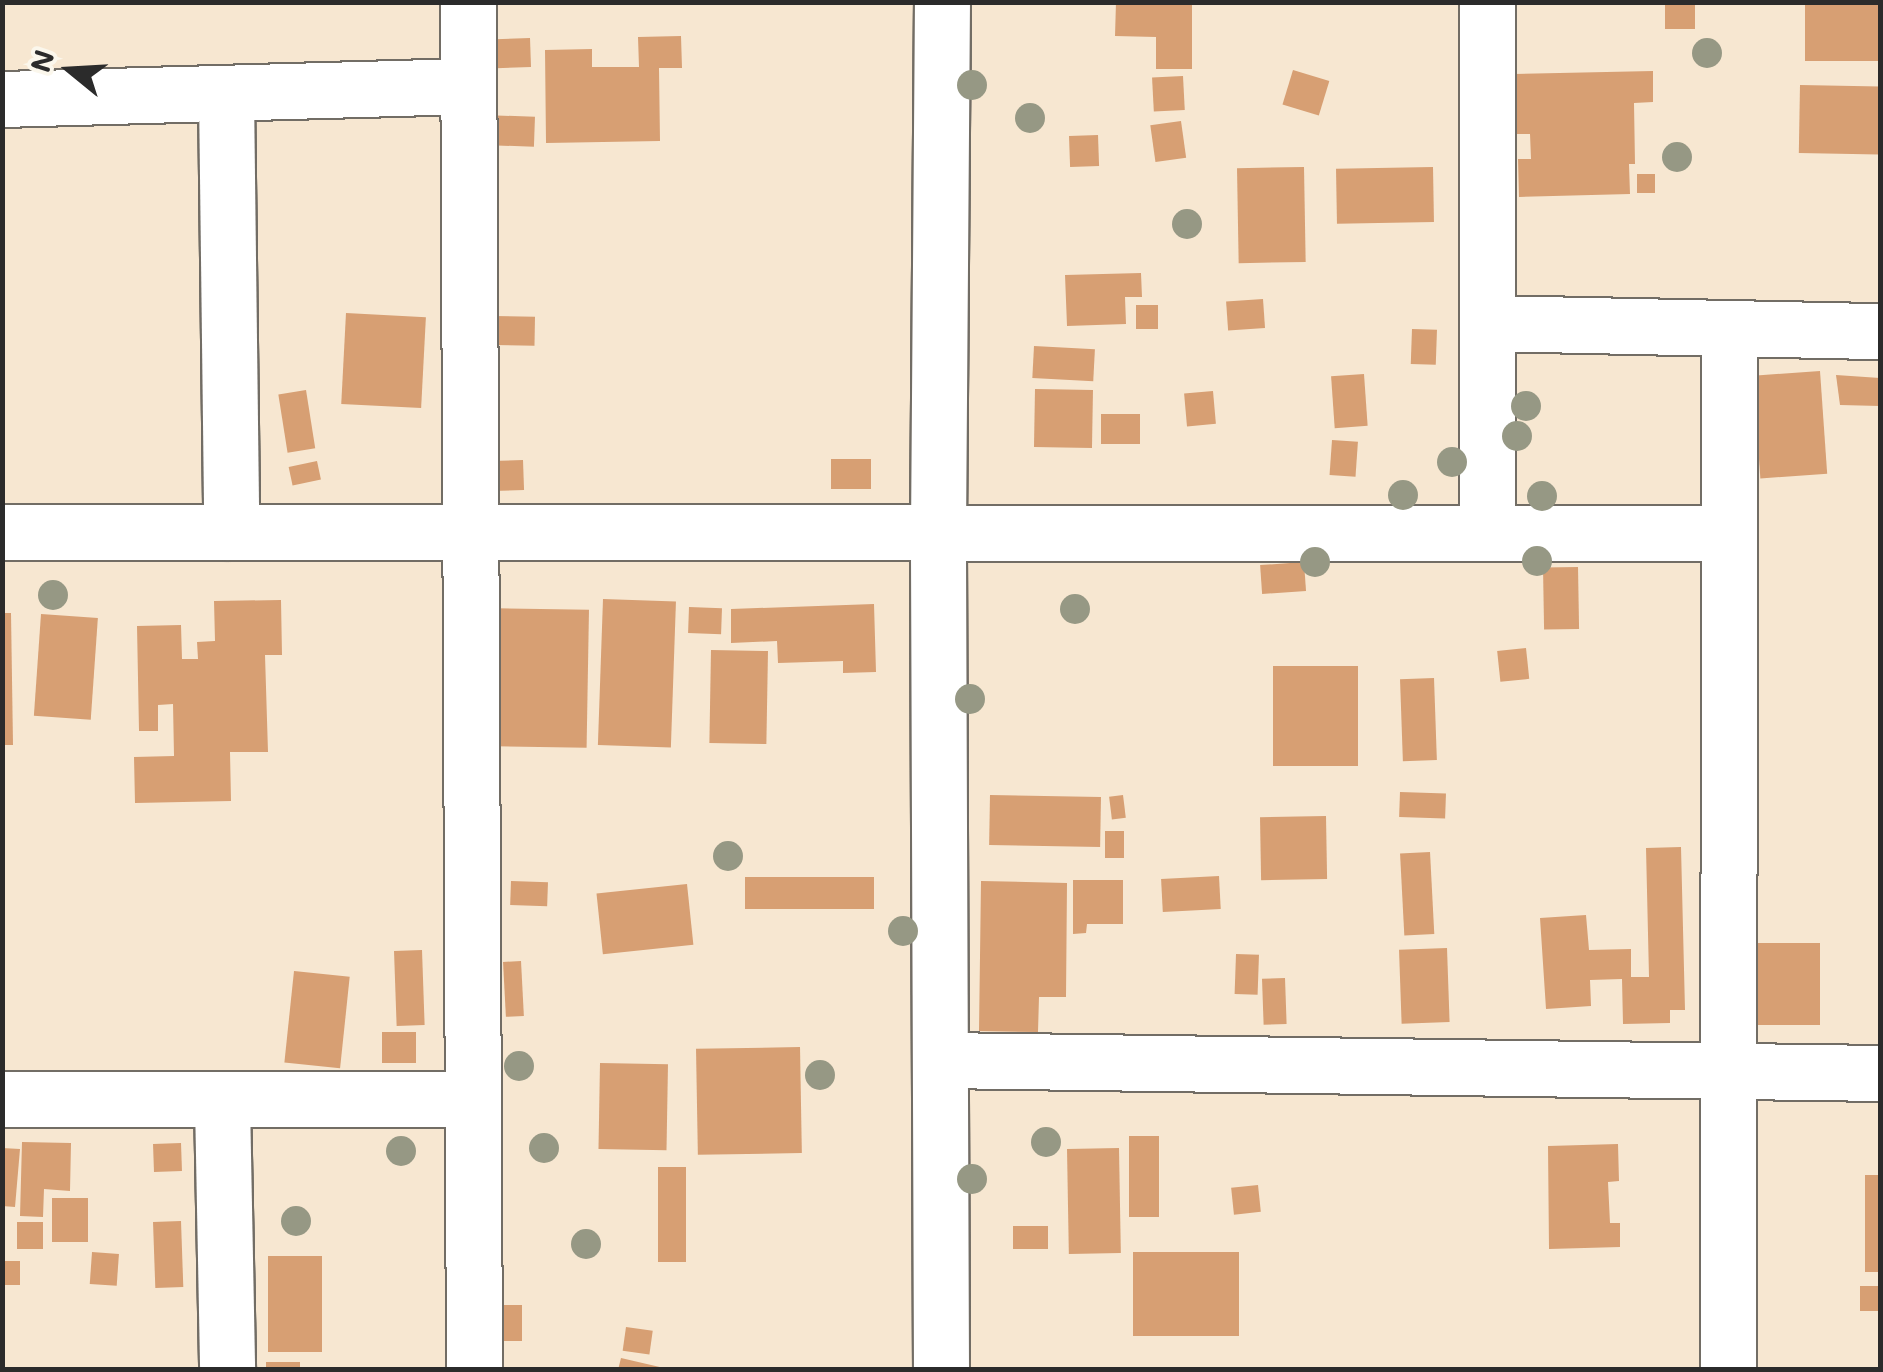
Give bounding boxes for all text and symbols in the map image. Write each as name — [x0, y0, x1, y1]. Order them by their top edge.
north arrow — [20, 20, 120, 120]
text: N — [21, 45, 62, 76]

